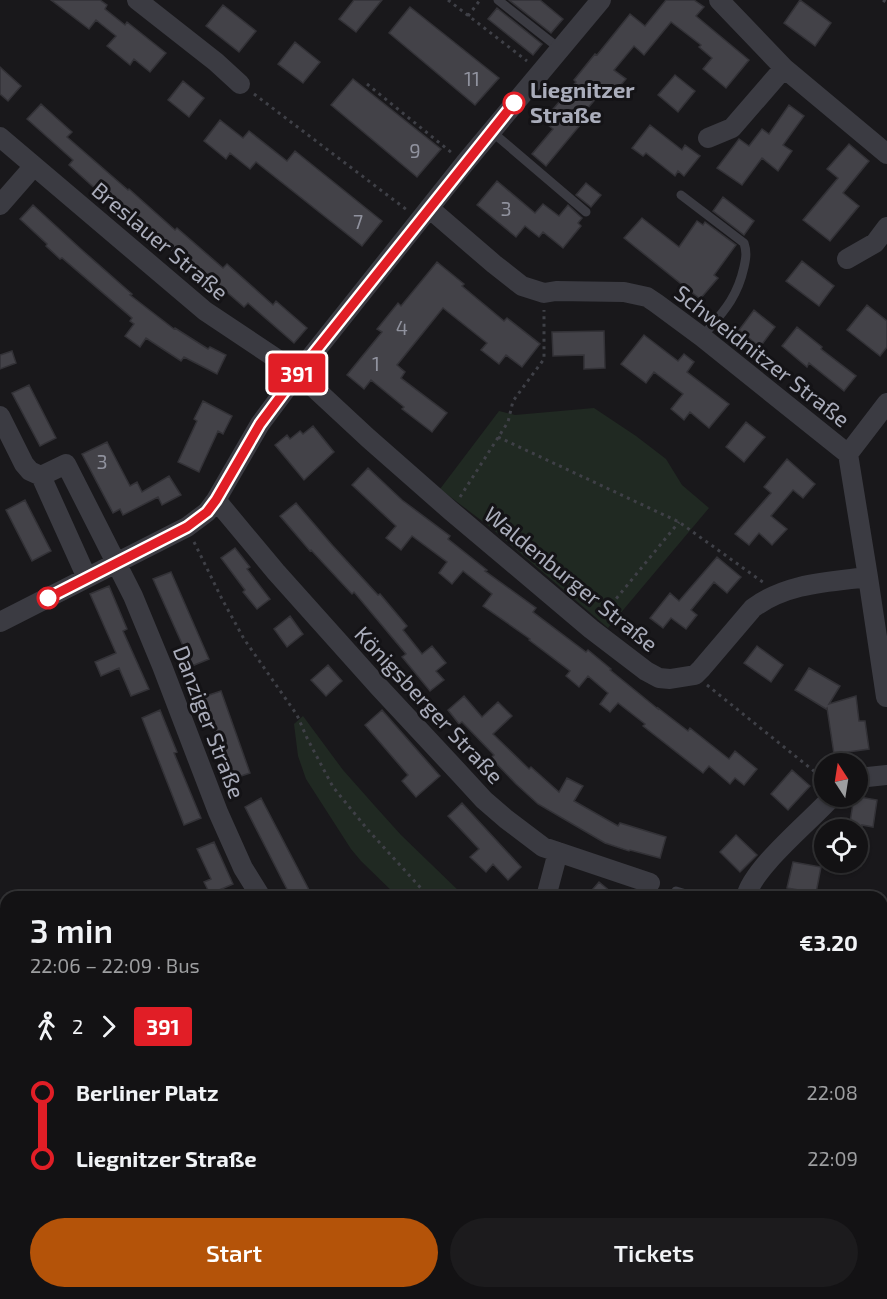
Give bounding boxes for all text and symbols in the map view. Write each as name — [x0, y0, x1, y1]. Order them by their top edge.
house number: 11 — [464, 66, 480, 90]
place label: Liegnitzer Straße — [530, 76, 635, 127]
marker: Liegnitzer Straße — [503, 92, 525, 114]
house number: 9 — [409, 138, 421, 162]
street label: Breslauer Straße — [87, 176, 234, 305]
house number: 3 — [500, 196, 512, 220]
house number: 7 — [353, 209, 363, 233]
street label: Schweidnitzer Straße — [670, 279, 855, 432]
house number: 4 — [396, 315, 408, 339]
house number: 1 — [372, 351, 380, 375]
line badge: 391 — [262, 354, 332, 392]
text: 391 — [280, 361, 314, 386]
house number: 3 — [96, 449, 108, 473]
street label: Waldenburger Straße — [480, 500, 664, 656]
unlabelled marker — [37, 587, 59, 609]
street label: Königsberger Straße — [350, 620, 509, 788]
street label: Danziger Straße — [169, 642, 251, 802]
north arrow — [814, 753, 868, 807]
map controls — [814, 753, 868, 873]
button: locate — [814, 819, 868, 873]
text: 3 min — [30, 910, 113, 950]
text: €3.20 — [799, 929, 858, 955]
text: 22:06 – 22:09 · Bus — [30, 953, 200, 977]
icon: walk — [30, 1010, 63, 1043]
icon: forward — [92, 1010, 125, 1043]
text: 2 — [72, 1014, 83, 1038]
text: 391 — [146, 1014, 180, 1039]
text: Berliner Platz — [76, 1079, 218, 1105]
text: 22:08 — [807, 1080, 858, 1104]
text: Liegnitzer Straße — [76, 1145, 257, 1171]
text: 22:09 — [807, 1146, 858, 1170]
button: Start — [30, 1218, 438, 1287]
button: Tickets — [450, 1218, 858, 1287]

